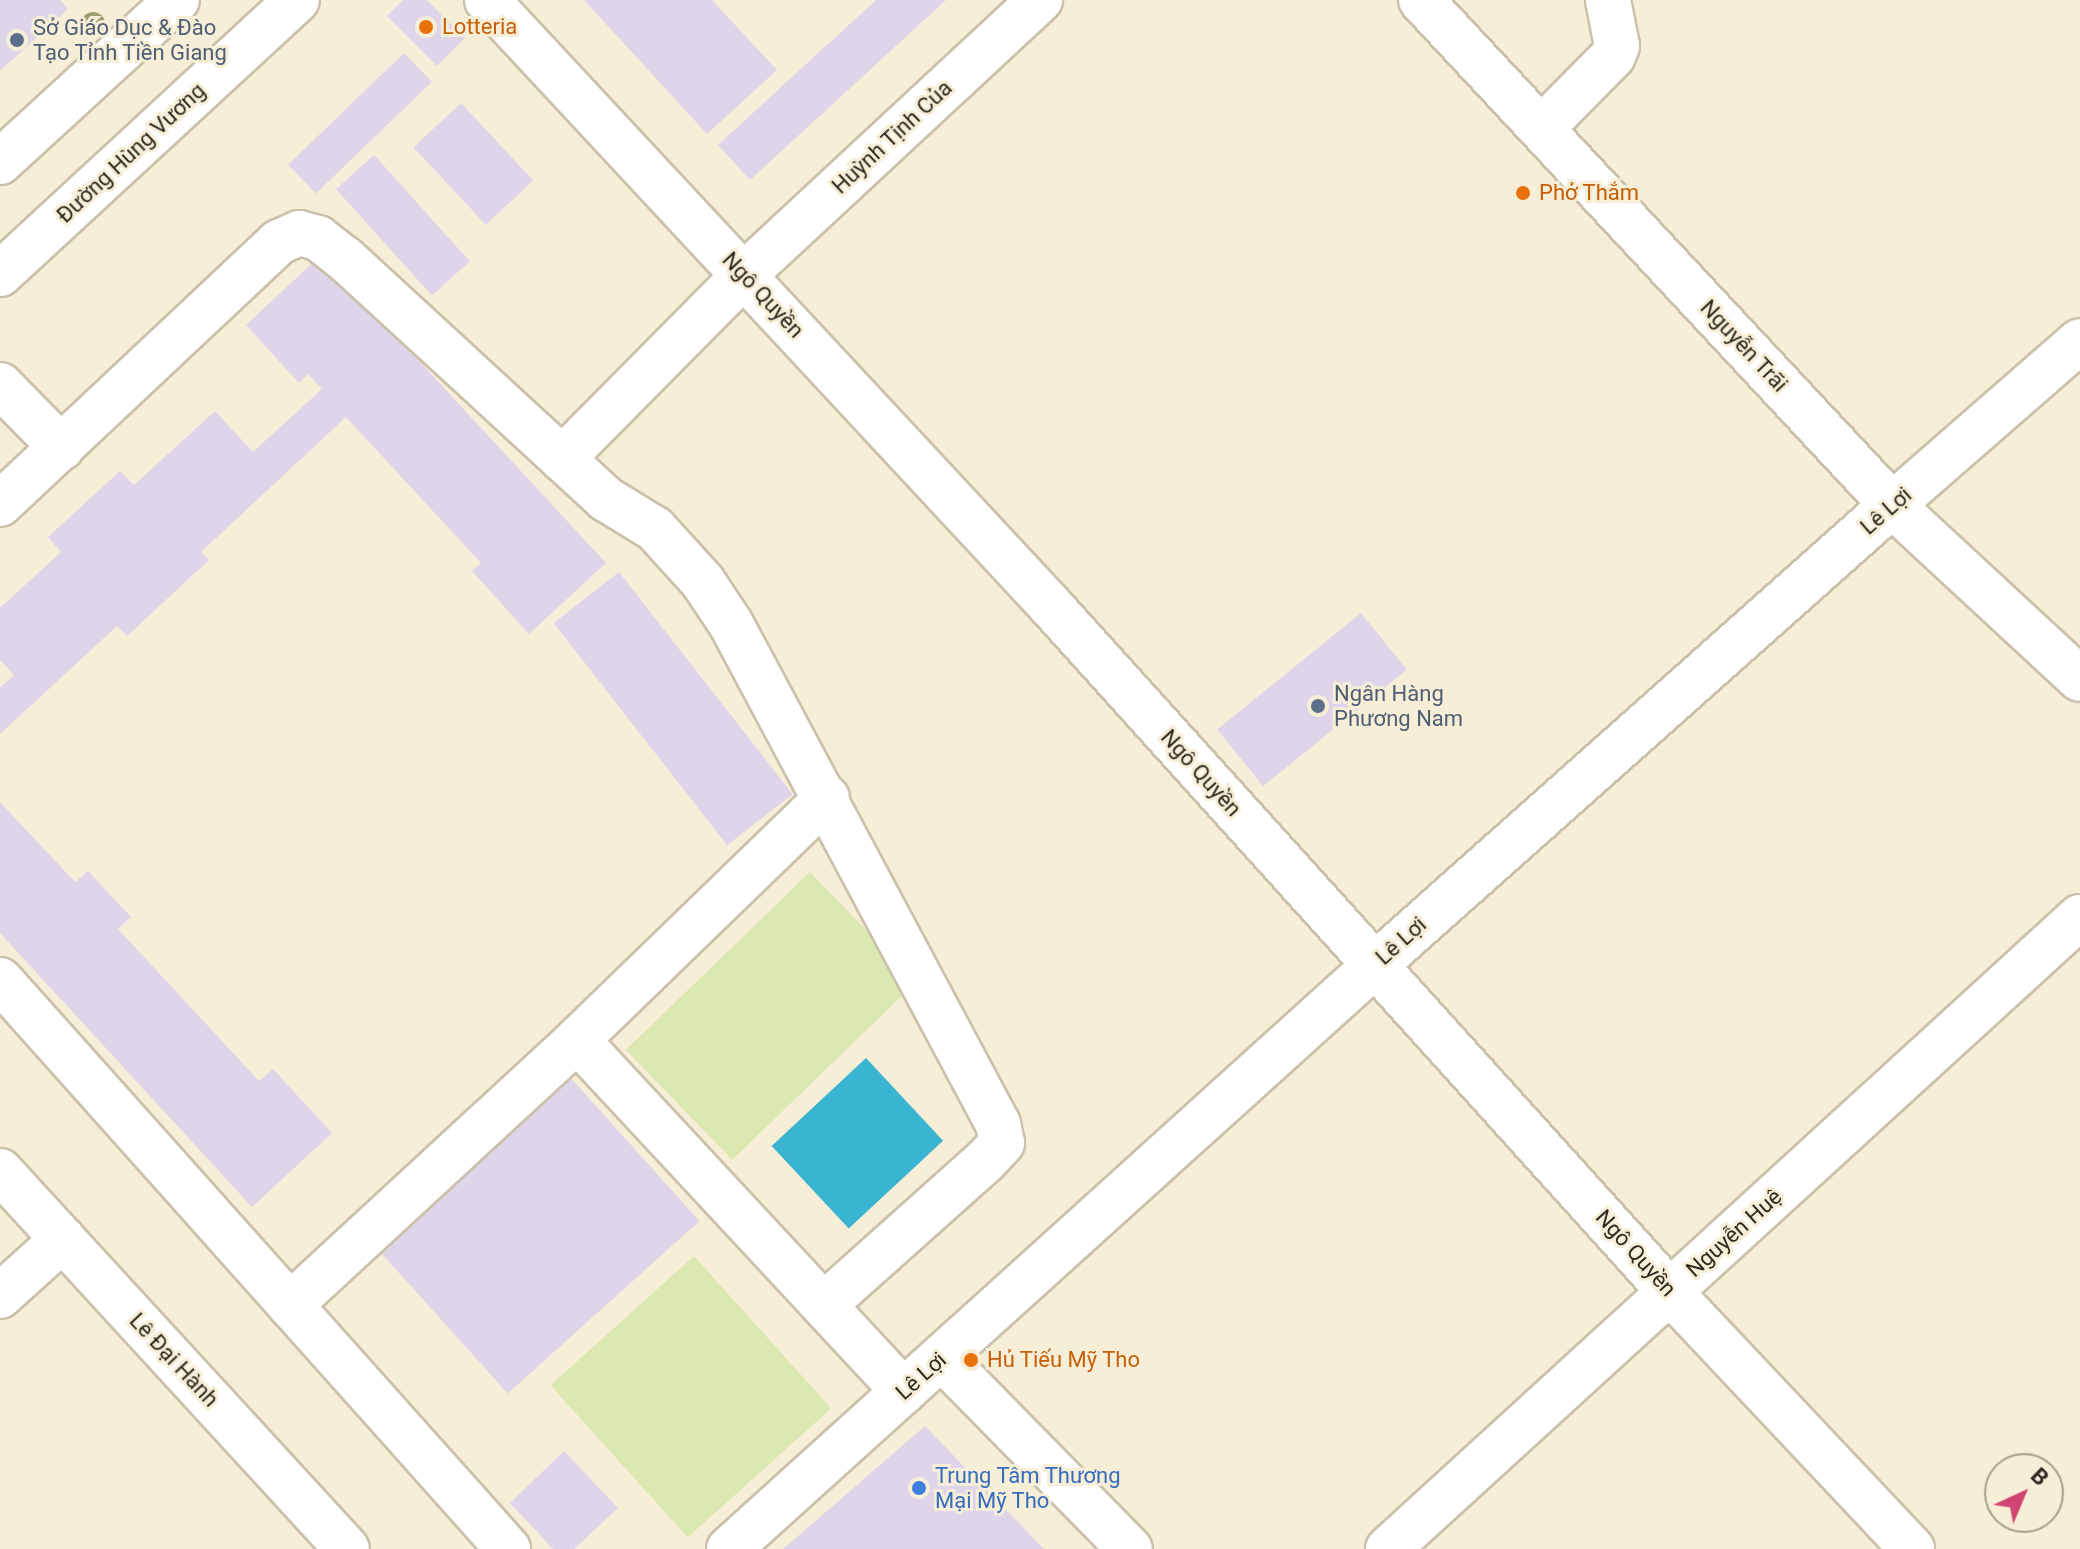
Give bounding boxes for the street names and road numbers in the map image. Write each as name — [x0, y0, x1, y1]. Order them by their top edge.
street label: Huỳnh Tịnh Của — [826, 75, 958, 199]
street label: Đường Hùng Vương — [51, 78, 211, 228]
street label: Ngô Quyền — [717, 247, 809, 343]
street label: Nguyễn Trãi — [1695, 294, 1793, 398]
street label: Lê Lợi — [1855, 482, 1917, 540]
street label: Ngô Quyền — [1155, 724, 1247, 822]
street label: Lê Lợi — [1370, 912, 1432, 970]
street label: Nguyễn Huệ — [1681, 1183, 1787, 1283]
street label: Ngô Quyền — [1590, 1204, 1682, 1302]
street label: Lê Đại Hành — [124, 1308, 224, 1412]
street label: Lê Lợi — [890, 1347, 952, 1405]

